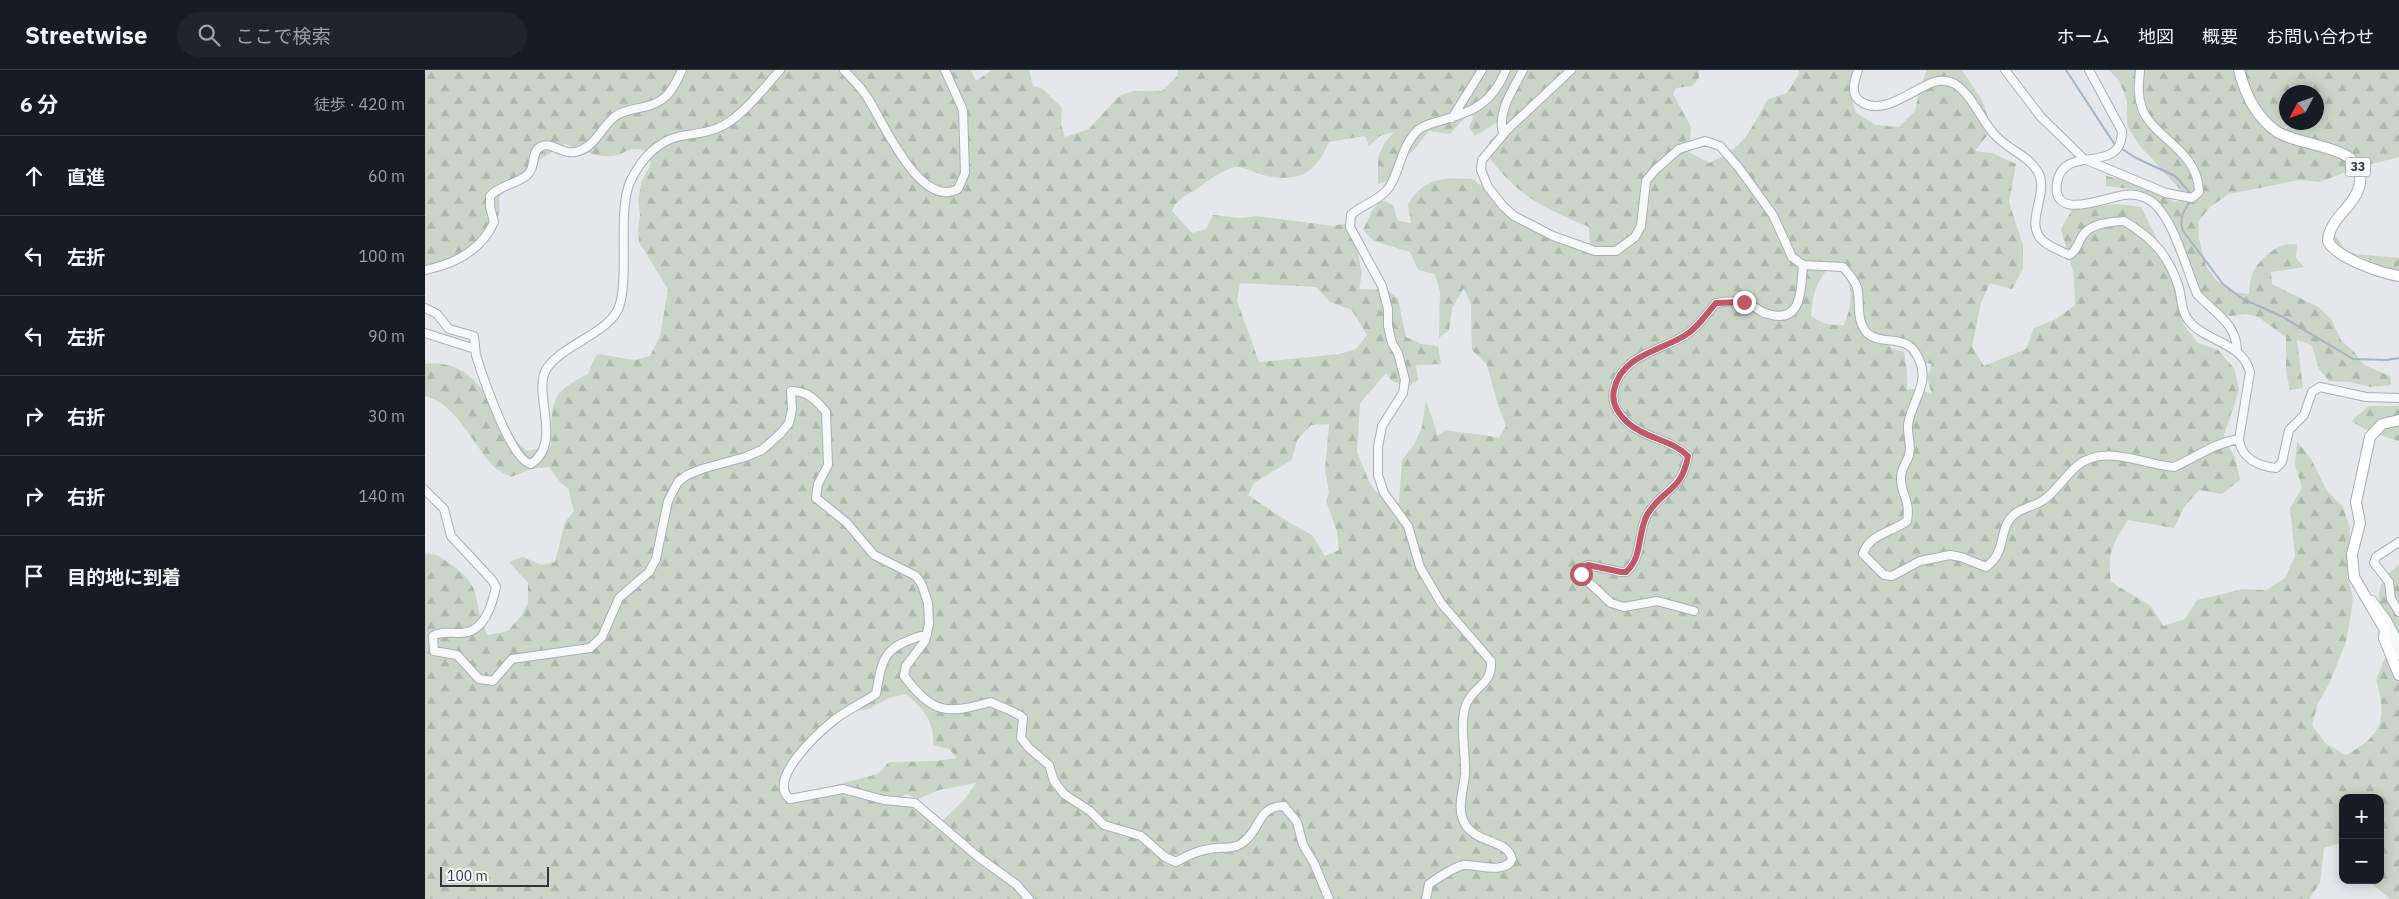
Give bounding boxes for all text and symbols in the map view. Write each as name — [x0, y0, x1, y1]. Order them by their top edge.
search box — [177, 12, 527, 57]
text: Streetwise — [25, 19, 147, 51]
icon: search — [195, 21, 223, 49]
text: ここで検索 — [235, 24, 330, 48]
text: ホーム — [2057, 25, 2110, 48]
text: 地図 — [2138, 25, 2174, 48]
text: 概要 — [2202, 25, 2238, 48]
text: お問い合わせ — [2266, 25, 2374, 48]
north arrow — [2279, 85, 2324, 130]
text: 6 分 — [20, 90, 59, 118]
text: 徒歩 · 420 m — [314, 94, 405, 114]
road number: 33 — [2345, 158, 2371, 176]
icon: ahead — [20, 162, 48, 190]
text: 直進 — [67, 165, 105, 189]
text: 60 m — [368, 166, 405, 186]
icon: left — [20, 242, 48, 270]
text: 左折 — [67, 245, 105, 269]
text: 100 m — [358, 246, 405, 266]
route end — [1733, 291, 1756, 314]
icon: left — [20, 322, 48, 350]
text: 左折 — [67, 325, 105, 349]
text: 90 m — [368, 326, 405, 346]
icon: right — [20, 402, 48, 430]
text: 右折 — [67, 405, 105, 429]
text: 30 m — [368, 406, 405, 426]
icon: right — [20, 482, 48, 510]
text: 右折 — [67, 485, 105, 509]
text: 140 m — [358, 486, 405, 506]
icon: arrive — [20, 562, 48, 590]
route start — [1570, 563, 1593, 586]
text: 目的地に到着 — [67, 565, 181, 589]
map controls — [2339, 794, 2384, 884]
button: + — [2339, 794, 2384, 839]
button: − — [2339, 839, 2384, 884]
scale bar — [440, 864, 549, 887]
text: 100 m — [447, 867, 488, 885]

